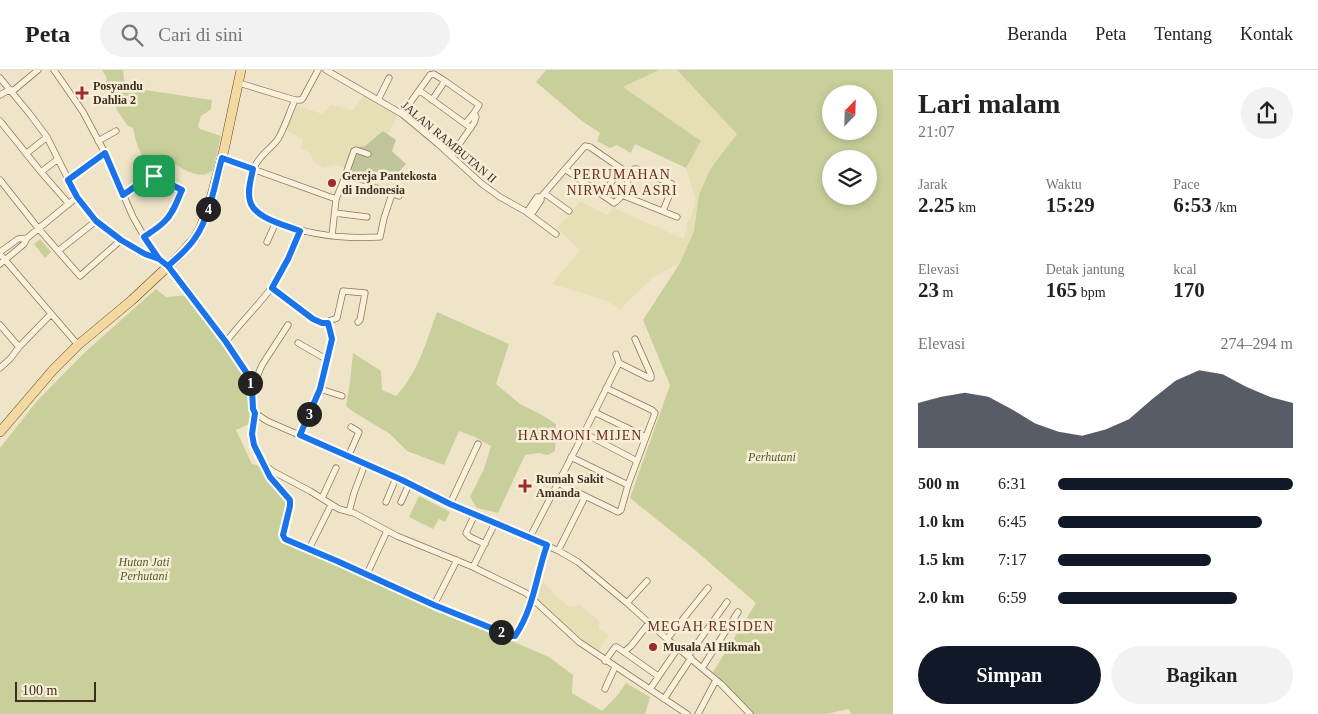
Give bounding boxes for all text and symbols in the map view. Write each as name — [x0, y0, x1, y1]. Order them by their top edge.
search box — [100, 12, 450, 57]
text: Peta — [25, 21, 70, 47]
icon: search — [118, 21, 146, 49]
text: Cari di sini — [158, 24, 243, 45]
text: Beranda — [1007, 24, 1067, 44]
text: Peta — [1095, 24, 1126, 44]
text: Tentang — [1154, 24, 1212, 44]
text: Kontak — [1240, 24, 1293, 44]
place label: Posyandu Dahlia 2 — [93, 79, 143, 107]
north arrow — [822, 85, 878, 140]
map controls — [822, 85, 877, 205]
marker: Posyandu Dahlia 2 — [75, 86, 89, 100]
button: share — [1241, 87, 1293, 139]
text: Lari malam — [918, 88, 1060, 119]
street label: JALAN RAMBUTAN II — [399, 98, 499, 186]
text: 21:07 — [918, 123, 954, 140]
button: layers — [822, 150, 877, 205]
pin — [133, 155, 175, 197]
icon: arrive — [140, 162, 168, 190]
district label: PERUMAHAN NIRWANA ASRI — [566, 167, 678, 198]
place label: Gereja Pantekosta di Indonesia — [342, 169, 437, 197]
marker: Gereja Pantekosta di Indonesia — [326, 177, 338, 189]
text: Jarak — [918, 177, 948, 192]
text: Waktu — [1046, 177, 1082, 192]
text: Pace — [1173, 177, 1200, 192]
text: 2.25 — [918, 193, 955, 217]
text: 15:29 — [1046, 193, 1095, 217]
text: 6:53 — [1173, 193, 1212, 217]
pin: 4 — [196, 196, 220, 222]
text: km — [955, 200, 976, 215]
text: /km — [1212, 200, 1237, 215]
text: 4 — [205, 202, 212, 217]
text: Elevasi — [918, 262, 959, 277]
text: Detak jantung — [1046, 262, 1125, 277]
text: kcal — [1173, 262, 1197, 277]
text: 23 — [918, 278, 939, 302]
text: 165 — [1046, 278, 1077, 302]
text: 170 — [1173, 278, 1205, 302]
text: m — [939, 285, 953, 300]
text: bpm — [1077, 285, 1106, 300]
text: Elevasi — [918, 335, 965, 352]
text: 274–294 m — [1221, 335, 1293, 352]
pin: 1 — [238, 370, 262, 396]
text: 1 — [247, 376, 254, 391]
pin: 3 — [296, 402, 322, 426]
text: 3 — [306, 407, 313, 422]
district label: HARMONI MIJEN — [518, 428, 642, 443]
park label: Perhutani — [747, 450, 796, 464]
place label: Rumah Sakit Amanda — [536, 472, 604, 500]
text: 500 m — [918, 475, 959, 492]
text: 6:31 — [998, 475, 1026, 492]
marker: Rumah Sakit Amanda — [518, 479, 532, 493]
text: 1.0 km — [918, 513, 964, 530]
text: 6:45 — [998, 513, 1026, 530]
text: 1.5 km — [918, 551, 964, 568]
text: 7:17 — [998, 551, 1026, 568]
park label: Hutan Jati Perhutani — [118, 555, 170, 583]
text: 2.0 km — [918, 589, 964, 606]
text: 6:59 — [998, 589, 1026, 606]
district label: MEGAH RESIDEN — [648, 619, 774, 634]
pin: 2 — [488, 620, 514, 644]
text: 2 — [498, 625, 505, 640]
place label: Musala Al Hikmah — [663, 640, 761, 654]
marker: Musala Al Hikmah — [647, 641, 659, 653]
button: Simpan — [918, 646, 1101, 704]
button: Bagikan — [1111, 646, 1293, 704]
scale bar — [15, 679, 96, 702]
text: 100 m — [22, 683, 57, 698]

